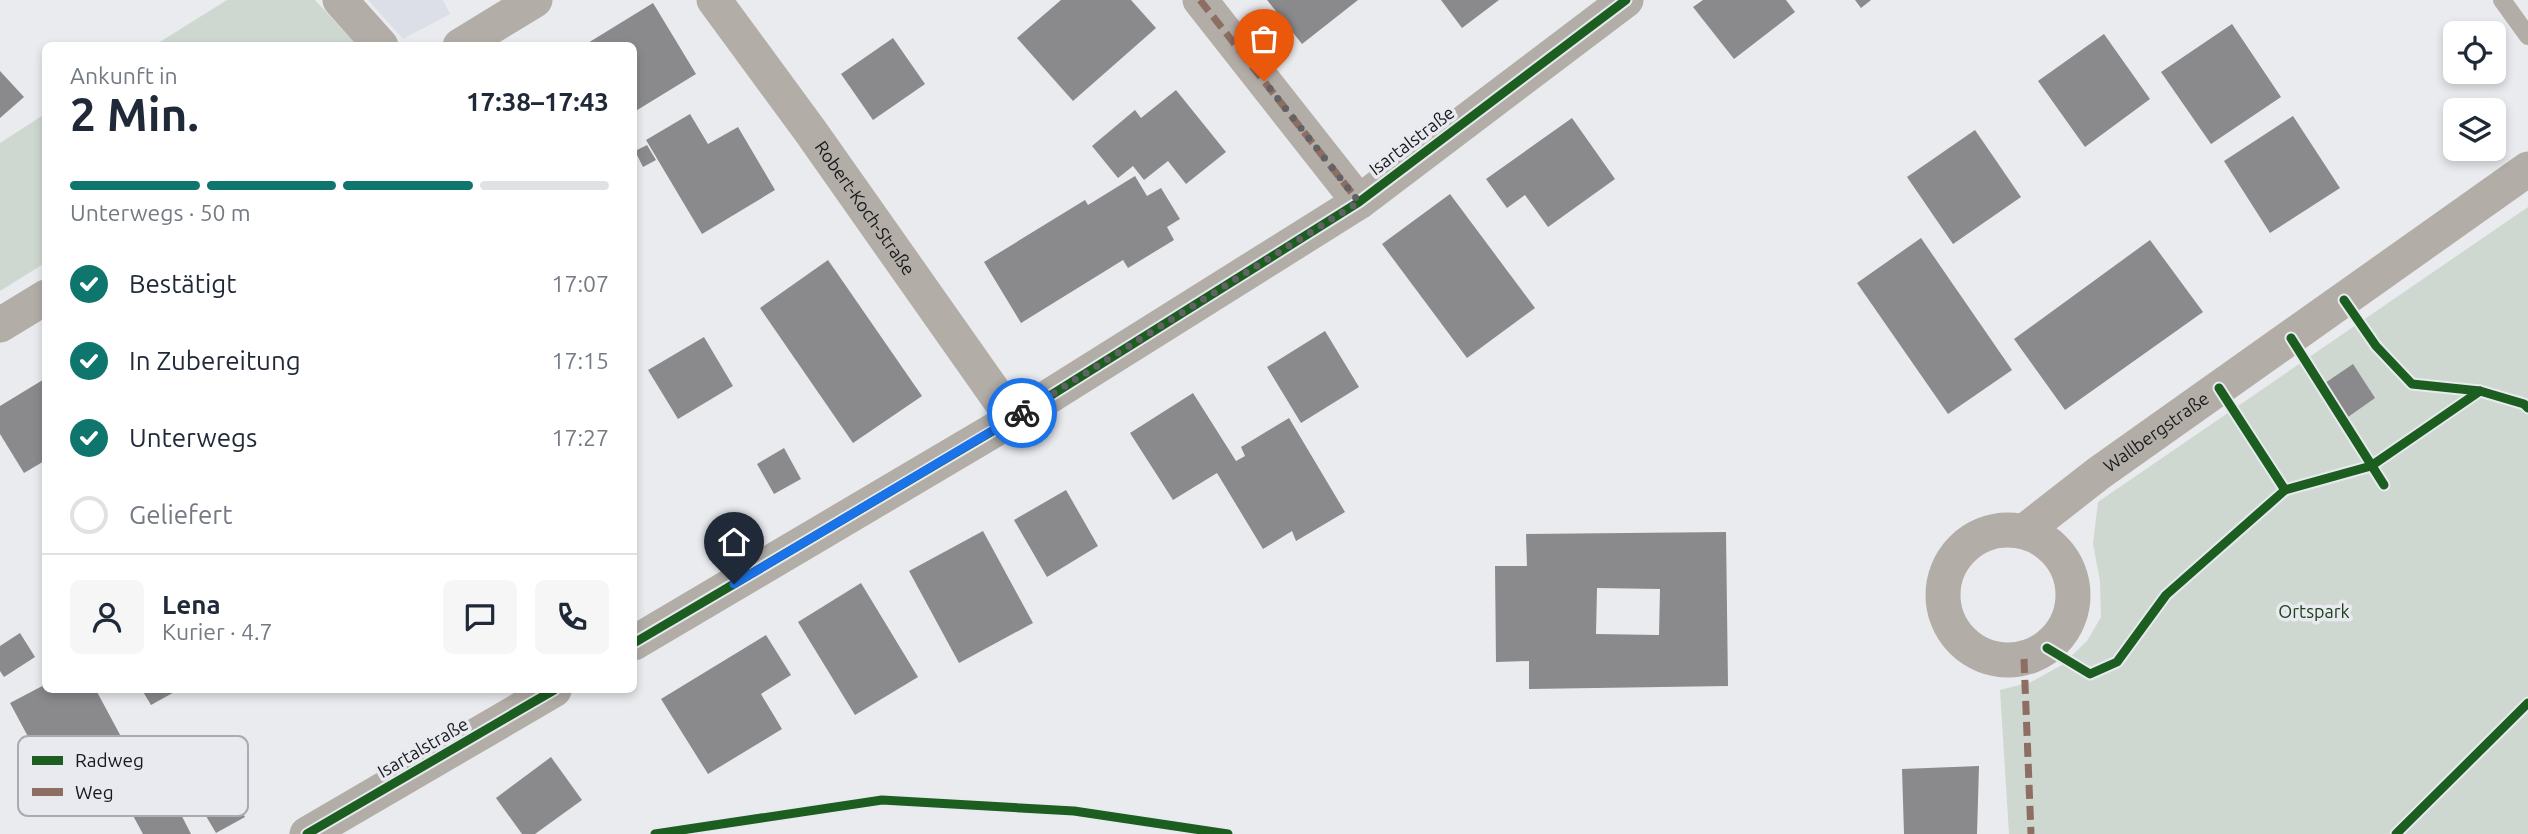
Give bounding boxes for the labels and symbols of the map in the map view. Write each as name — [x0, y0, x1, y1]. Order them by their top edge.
pin — [1234, 9, 1294, 81]
street label: Isartalstraße — [1365, 102, 1458, 179]
street label: Robert-Koch-Straße — [811, 137, 919, 279]
courier — [987, 378, 1057, 448]
street label: Wallbergstraße — [2099, 387, 2212, 476]
pin — [704, 512, 764, 584]
park label: Ortspark — [2278, 601, 2350, 621]
street label: Isartalstraße — [374, 713, 471, 781]
legend — [18, 736, 248, 816]
text: Radweg — [75, 749, 144, 771]
text: Weg — [75, 781, 114, 803]

